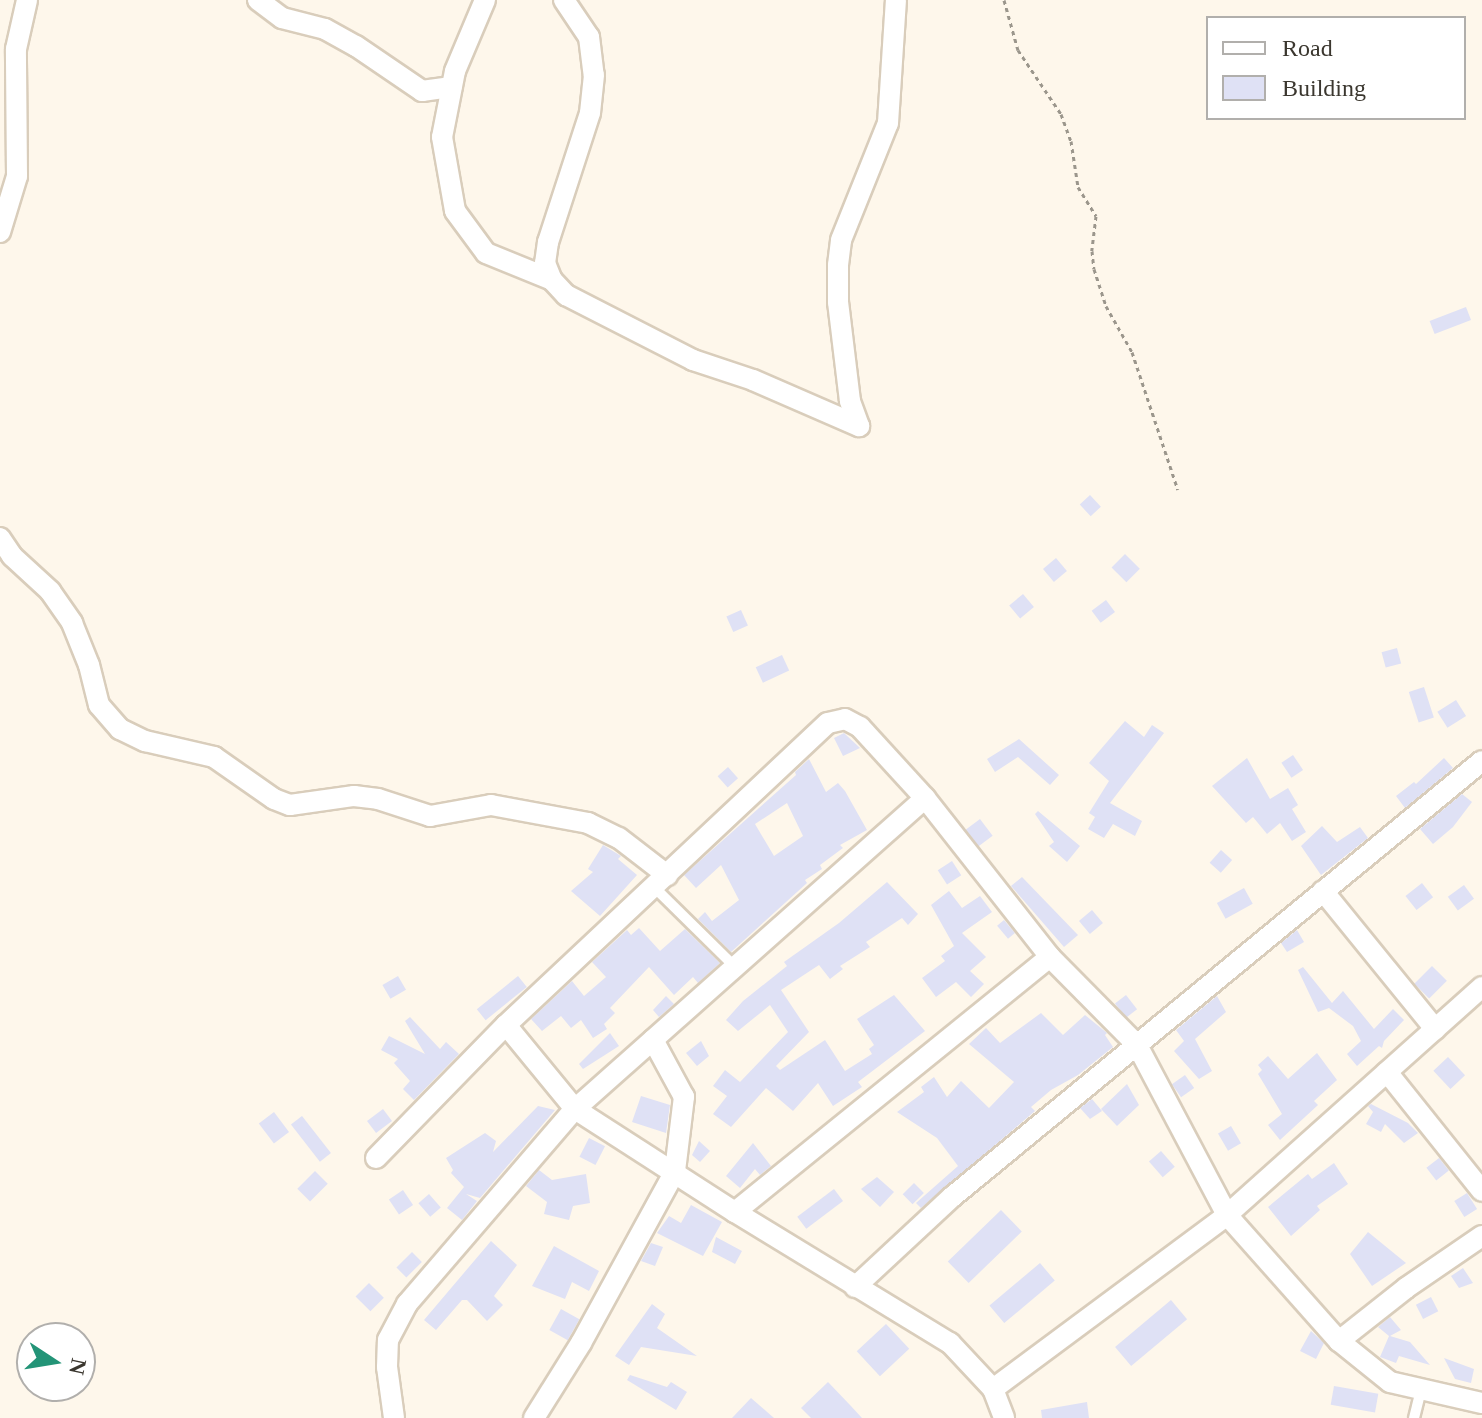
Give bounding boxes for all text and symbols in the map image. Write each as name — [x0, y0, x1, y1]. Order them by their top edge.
legend — [1206, 16, 1466, 120]
text: Road — [1282, 35, 1333, 61]
text: Building — [1282, 75, 1366, 101]
north arrow — [16, 1322, 96, 1402]
text: N — [64, 1356, 92, 1377]

